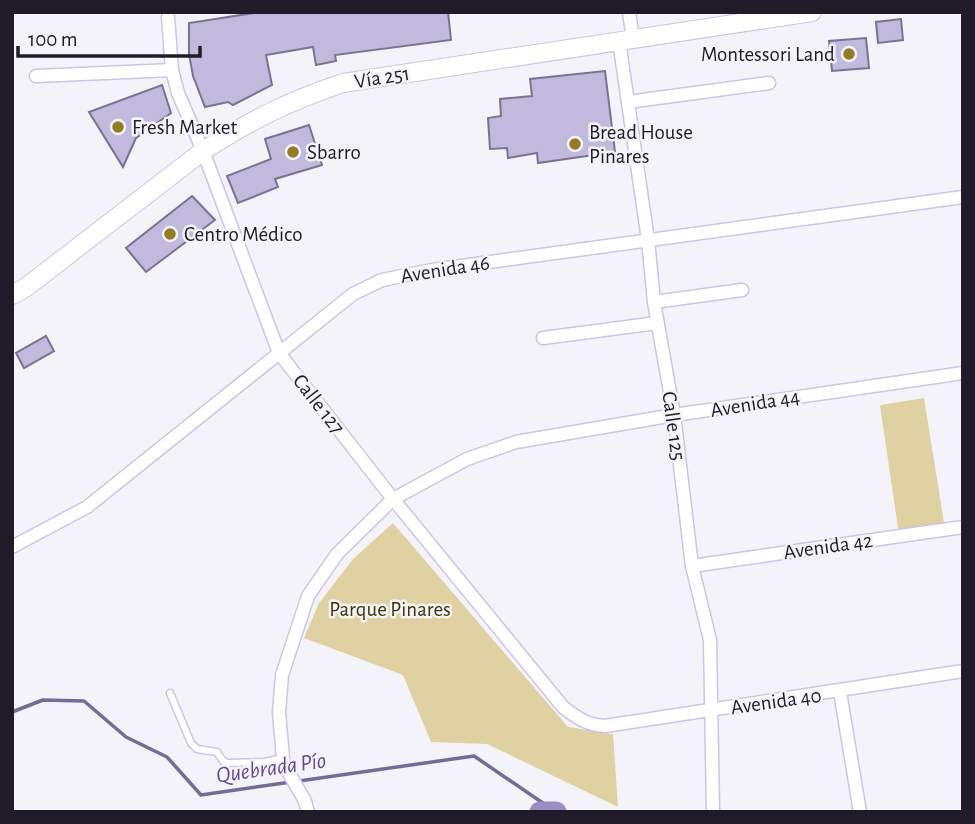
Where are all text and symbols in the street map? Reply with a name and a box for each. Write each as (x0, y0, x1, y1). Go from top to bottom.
scale bar (18, 14, 200, 58)
text: 100 m (28, 29, 78, 50)
place label: Montessori Land (701, 44, 835, 65)
marker: Montessori Land (841, 46, 857, 62)
street label: Vía 251 (353, 63, 411, 92)
place label: Fresh Market (132, 117, 238, 138)
marker: Fresh Market (110, 119, 126, 135)
place label: Bread House Pinares (589, 122, 693, 167)
marker: Bread House Pinares (567, 136, 583, 152)
place label: Sbarro (307, 142, 361, 163)
marker: Sbarro (285, 144, 301, 160)
place label: Centro Médico (184, 224, 302, 245)
marker: Centro Médico (162, 226, 178, 242)
street label: Avenida 46 (399, 252, 491, 287)
street label: Calle 127 (289, 370, 348, 438)
street label: Avenida 44 (709, 386, 801, 421)
street label: Calle 125 (658, 390, 689, 462)
street label: Avenida 42 (782, 530, 874, 563)
park label: Parque Pinares (329, 599, 451, 620)
street label: Avenida 40 (729, 685, 823, 718)
water label: Quebrada Pío (215, 749, 328, 788)

